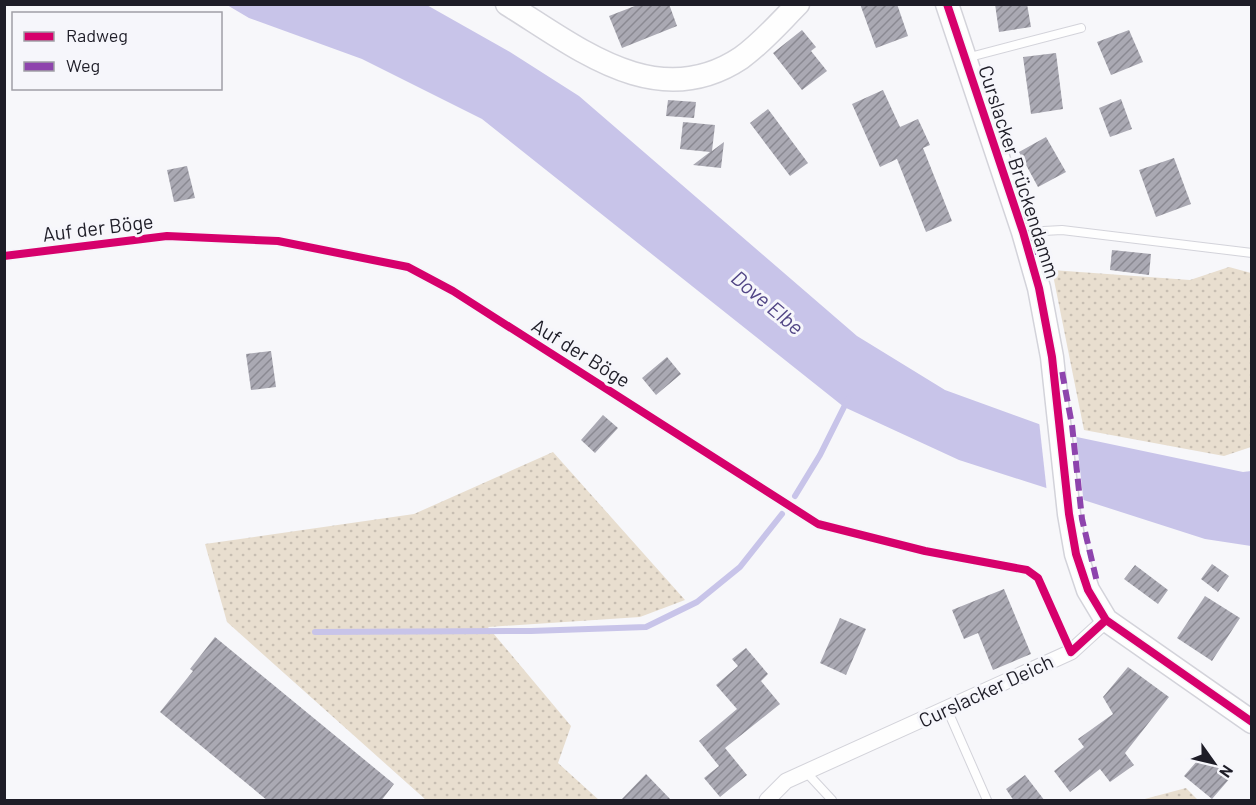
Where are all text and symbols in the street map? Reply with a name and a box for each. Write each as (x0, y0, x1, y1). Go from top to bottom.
legend (12, 12, 222, 90)
text: Radweg (66, 24, 128, 46)
text: Weg (66, 54, 100, 76)
street label: Curslacker Brückendamm (974, 62, 1066, 281)
street label: Auf der Böge (41, 208, 155, 246)
water label: Dove Elbe (727, 265, 809, 339)
street label: Auf der Böge (528, 312, 635, 392)
street label: Curslacker Deich (914, 648, 1057, 732)
north arrow (1184, 733, 1244, 793)
text: N (1216, 762, 1238, 781)

